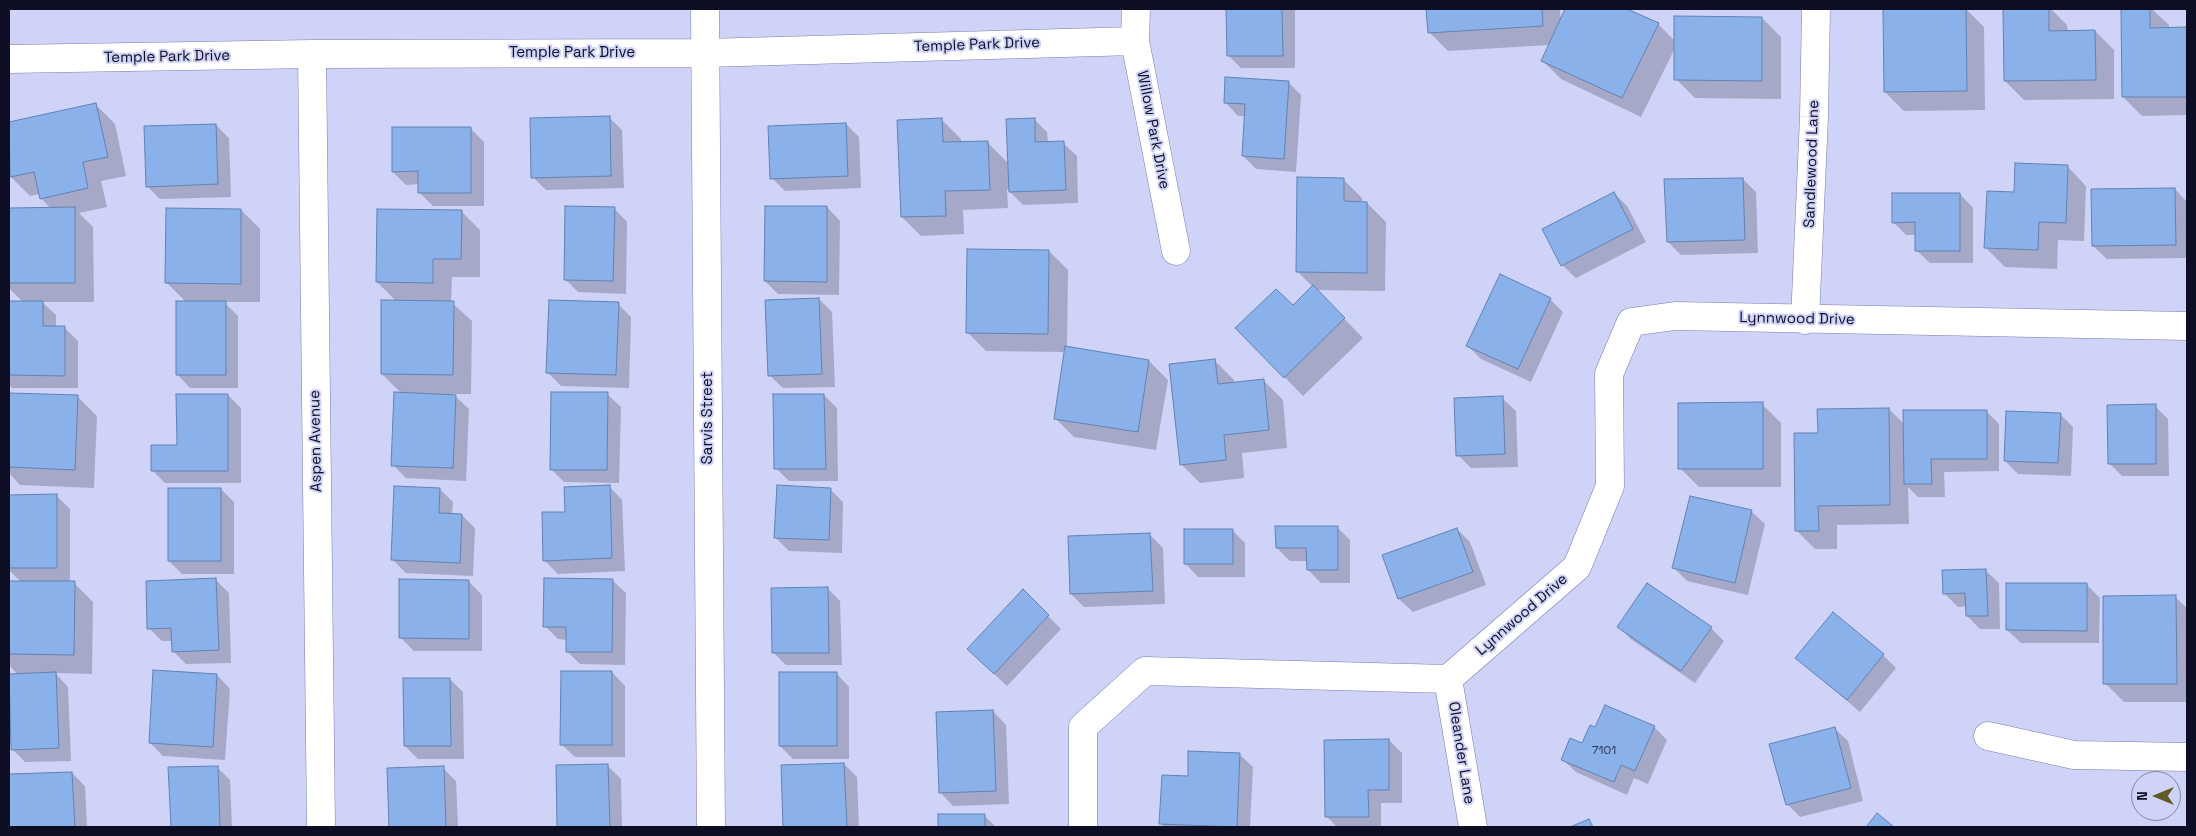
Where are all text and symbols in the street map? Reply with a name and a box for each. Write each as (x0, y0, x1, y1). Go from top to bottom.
street label: Temple Park Drive (914, 34, 1040, 56)
street label: Temple Park Drive (509, 44, 635, 62)
street label: Temple Park Drive (104, 47, 230, 67)
street label: Willow Park Drive (1133, 69, 1173, 191)
street label: Sandlewood Lane (1801, 100, 1823, 228)
street label: Lynnwood Drive (1739, 309, 1855, 329)
street label: Sarvis Street (699, 372, 717, 464)
street label: Aspen Avenue (306, 390, 326, 492)
street label: Lynnwood Drive (1473, 570, 1571, 660)
street label: Oleander Lane (1444, 701, 1478, 805)
house number: 7101 (1592, 744, 1616, 758)
north arrow (2131, 771, 2181, 821)
text: N (2133, 791, 2151, 801)

